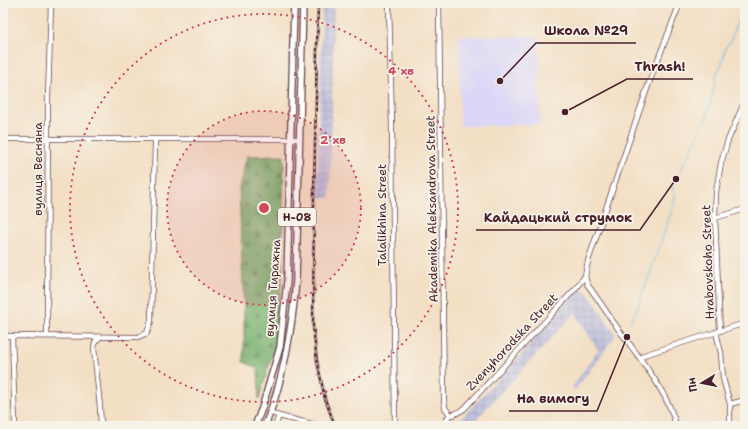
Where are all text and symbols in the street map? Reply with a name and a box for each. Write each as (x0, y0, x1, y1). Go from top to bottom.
callout: Школа №29 (536, 18, 636, 43)
text: Школа №29 (544, 22, 628, 39)
callout: Thrash! (627, 54, 693, 79)
text: Thrash! (635, 58, 686, 75)
text: 4 хв (388, 63, 414, 79)
street label: Akademika Aleksandrova Street (422, 115, 442, 303)
street label: вулиця Весняна (30, 122, 46, 216)
text: 2 хв (320, 132, 346, 148)
street label: Talalikhina Street (374, 164, 390, 266)
centre of rings (257, 201, 271, 215)
street label: Hrabovskoho Street (698, 204, 718, 320)
callout: Кайдацький струмок (476, 205, 640, 230)
road number: Н-08 (278, 208, 316, 226)
text: Кайдацький струмок (484, 209, 632, 226)
street label: вулиця Тиражна (262, 238, 284, 337)
street label: Zvenyhorodska Street (463, 290, 561, 394)
north arrow (682, 363, 722, 403)
text: Пн (684, 376, 701, 393)
callout: На вимогу (509, 386, 597, 411)
text: На вимогу (517, 390, 589, 407)

